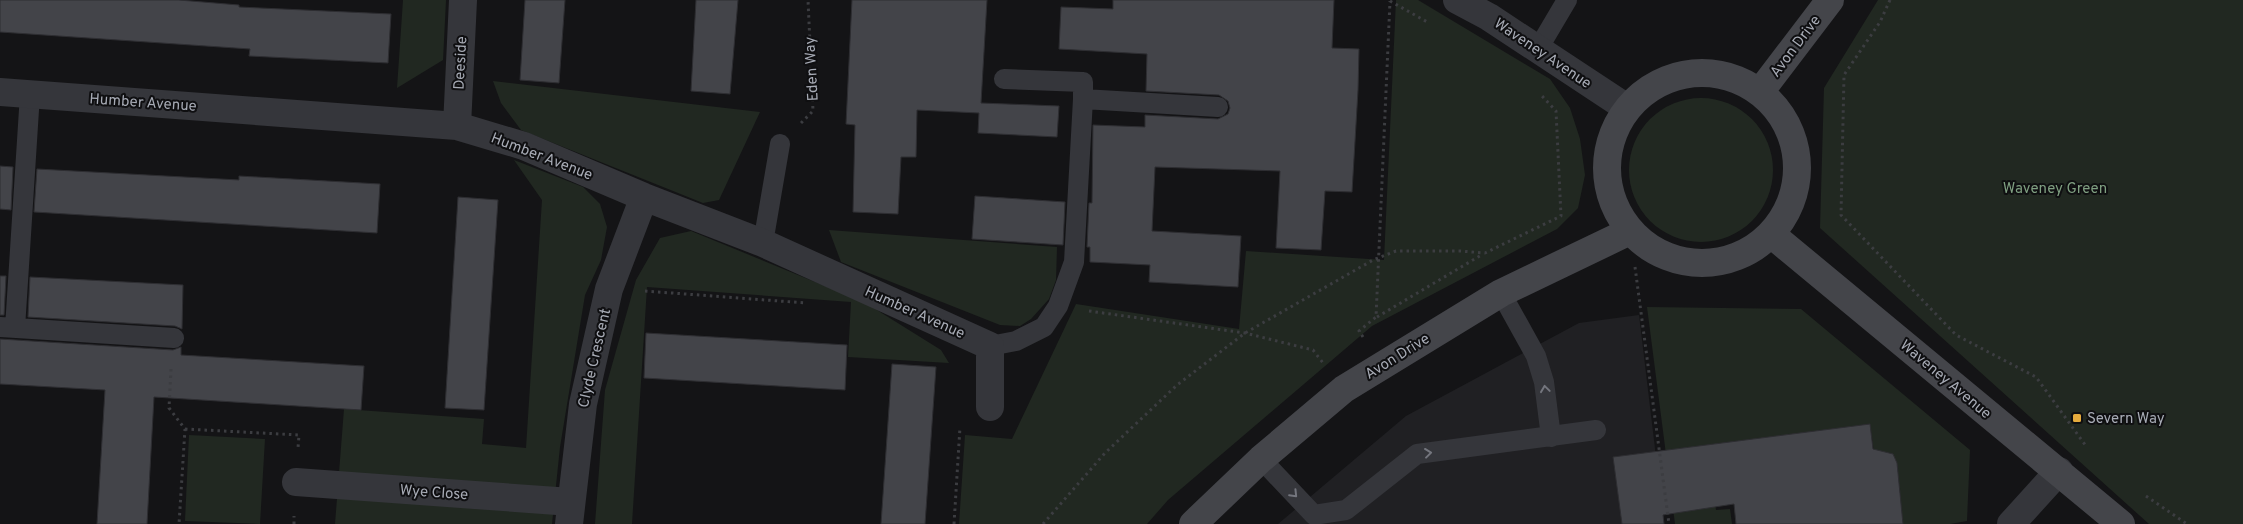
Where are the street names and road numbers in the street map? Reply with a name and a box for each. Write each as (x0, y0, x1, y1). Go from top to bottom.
street label: Avon Drive (1767, 12, 1826, 82)
street label: Waveney Avenue (1490, 15, 1594, 94)
street label: Deeside (451, 36, 472, 90)
street label: Eden Way (801, 36, 824, 102)
street label: Humber Avenue (89, 90, 197, 117)
street label: Humber Avenue (488, 129, 595, 186)
street label: Humber Avenue (861, 283, 967, 344)
street label: Clyde Crescent (575, 307, 616, 410)
street label: Avon Drive (1362, 330, 1434, 385)
street label: Waveney Avenue (1896, 336, 1995, 424)
street label: Wye Close (399, 482, 469, 505)

